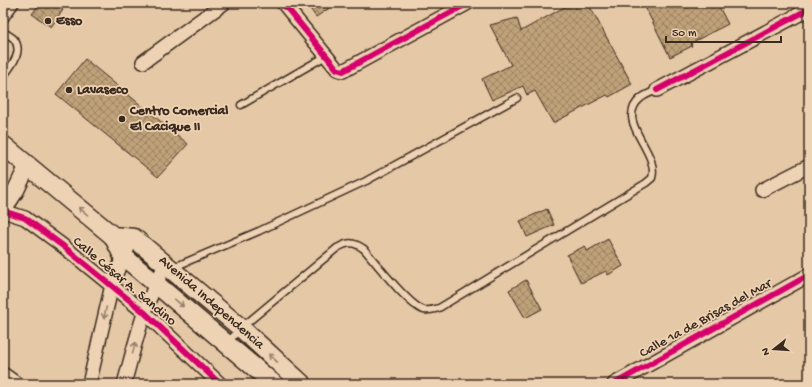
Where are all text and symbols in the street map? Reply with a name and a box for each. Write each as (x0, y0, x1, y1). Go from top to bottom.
place label: Esso (56, 13, 83, 30)
marker: Esso (43, 16, 53, 26)
scale bar (666, 18, 781, 44)
text: 50 m (672, 27, 697, 41)
place label: Lavaseco (77, 82, 129, 99)
marker: Lavaseco (64, 85, 74, 95)
place label: Centro Comercial El Cacique II (129, 103, 228, 136)
marker: Centro Comercial El Cacique II (117, 114, 127, 124)
one-way arrow (78, 207, 89, 216)
street label: Calle César A. Sandino (69, 234, 179, 330)
street label: Avenida Independencia (155, 252, 268, 354)
street label: Calle 1a de Brisas del Mar (637, 275, 776, 362)
one-way arrow (173, 299, 184, 308)
one-way arrow (101, 306, 109, 319)
north arrow (754, 329, 794, 369)
one-way arrow (131, 342, 138, 355)
text: N (760, 346, 773, 357)
one-way arrow (268, 353, 278, 362)

